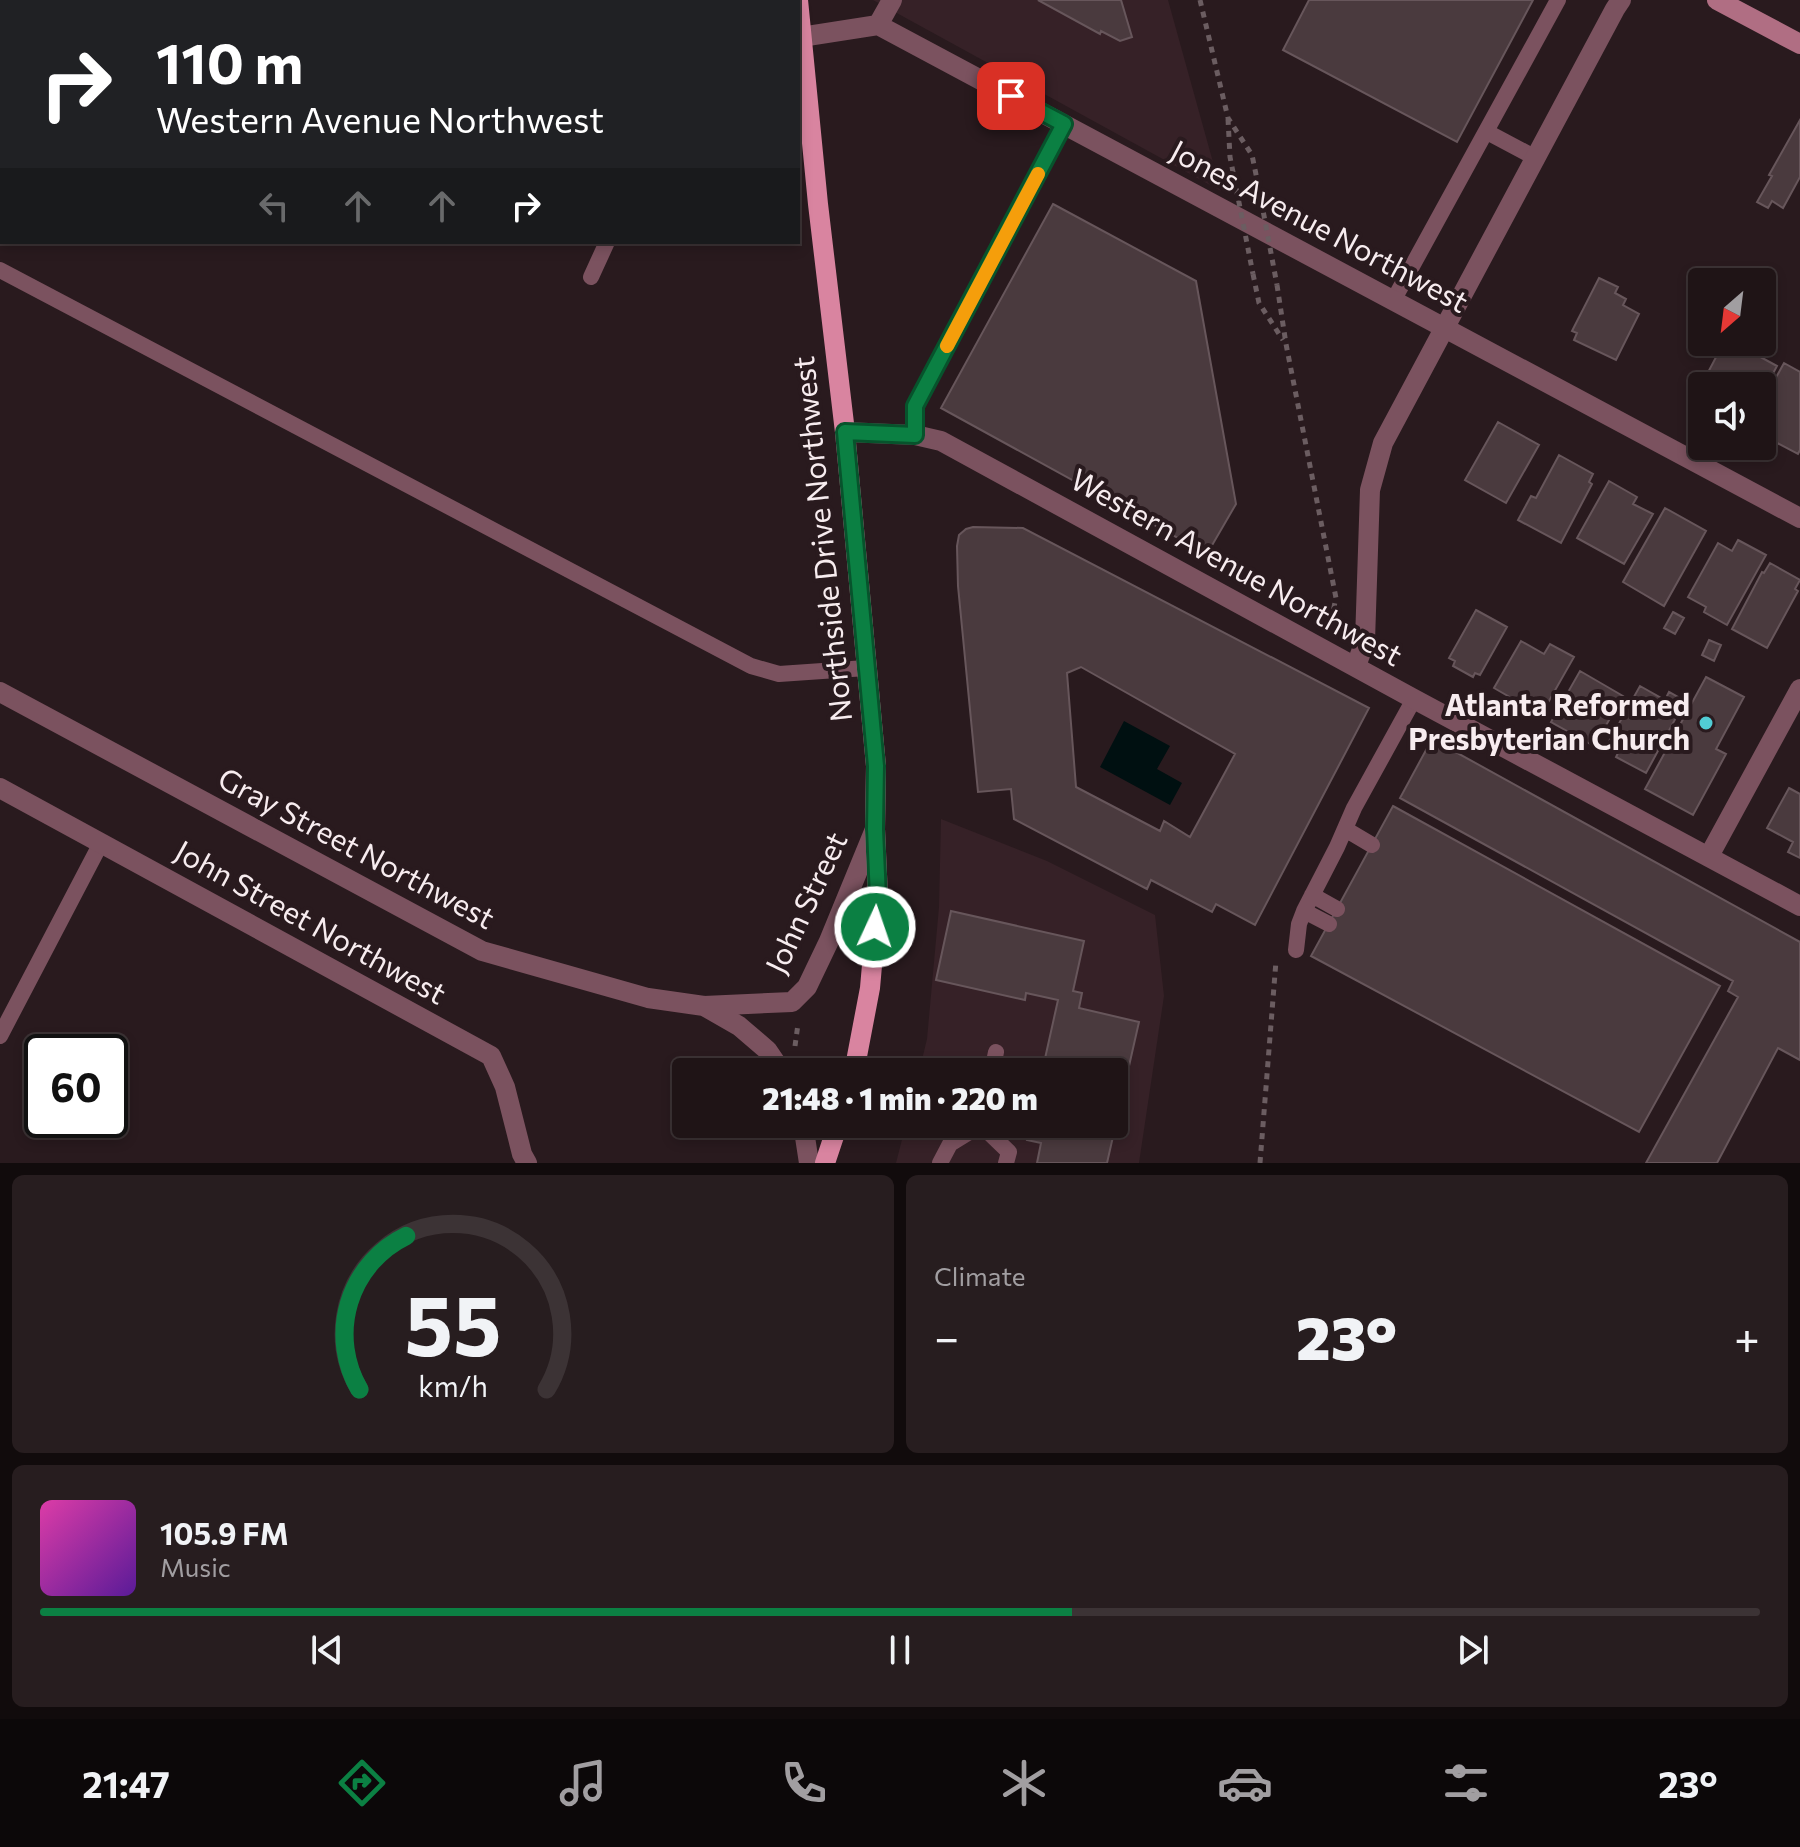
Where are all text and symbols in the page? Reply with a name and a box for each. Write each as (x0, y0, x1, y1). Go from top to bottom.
text: 110 m (156, 27, 303, 96)
icon: right (24, 32, 128, 136)
pin (977, 62, 1045, 130)
icon: arrive (989, 74, 1033, 118)
text: Western Avenue Northwest (156, 96, 604, 140)
street label: Jones Avenue Northwest (1165, 131, 1475, 319)
icon: left (252, 184, 296, 228)
icon: ahead (336, 184, 380, 228)
icon: ahead (420, 184, 464, 228)
icon: right (504, 184, 548, 228)
north arrow (1688, 268, 1776, 356)
map controls (1688, 268, 1776, 460)
street label: Northside Drive Northwest (783, 355, 858, 724)
button: sound (1688, 372, 1776, 460)
street label: Western Avenue Northwest (1065, 459, 1409, 672)
place label: Atlanta Reformed Presbyterian Church (1408, 685, 1690, 756)
marker: Atlanta Reformed Presbyterian Church (1697, 714, 1715, 732)
street label: Gray Street Northwest (213, 758, 502, 935)
street label: John Street (756, 825, 854, 978)
street label: John Street Northwest (169, 831, 453, 1011)
position arrow (833, 885, 917, 969)
speed limit sign: 60 (24, 1034, 128, 1138)
text: 21:48 · 1 min · 220 m (762, 1079, 1038, 1116)
text: Climate (934, 1260, 1026, 1291)
text: 55 (405, 1271, 502, 1373)
text: 23° (1296, 1299, 1397, 1372)
text: − (934, 1309, 959, 1363)
text: + (1734, 1309, 1760, 1363)
text: km/h (418, 1368, 488, 1403)
text: 105.9 FM (160, 1514, 289, 1551)
text: Music (160, 1551, 231, 1582)
icon: previous (305, 1628, 349, 1672)
icon: pause (878, 1628, 922, 1672)
icon: next (1451, 1628, 1495, 1672)
icon: directions (334, 1755, 390, 1811)
icon: music (555, 1755, 611, 1811)
icon: phone (776, 1755, 832, 1811)
icon: climate (996, 1755, 1052, 1811)
icon: car (1217, 1755, 1273, 1811)
icon: filters (1438, 1755, 1494, 1811)
text: 21:47 (82, 1761, 170, 1805)
text: 23° (1658, 1761, 1718, 1805)

